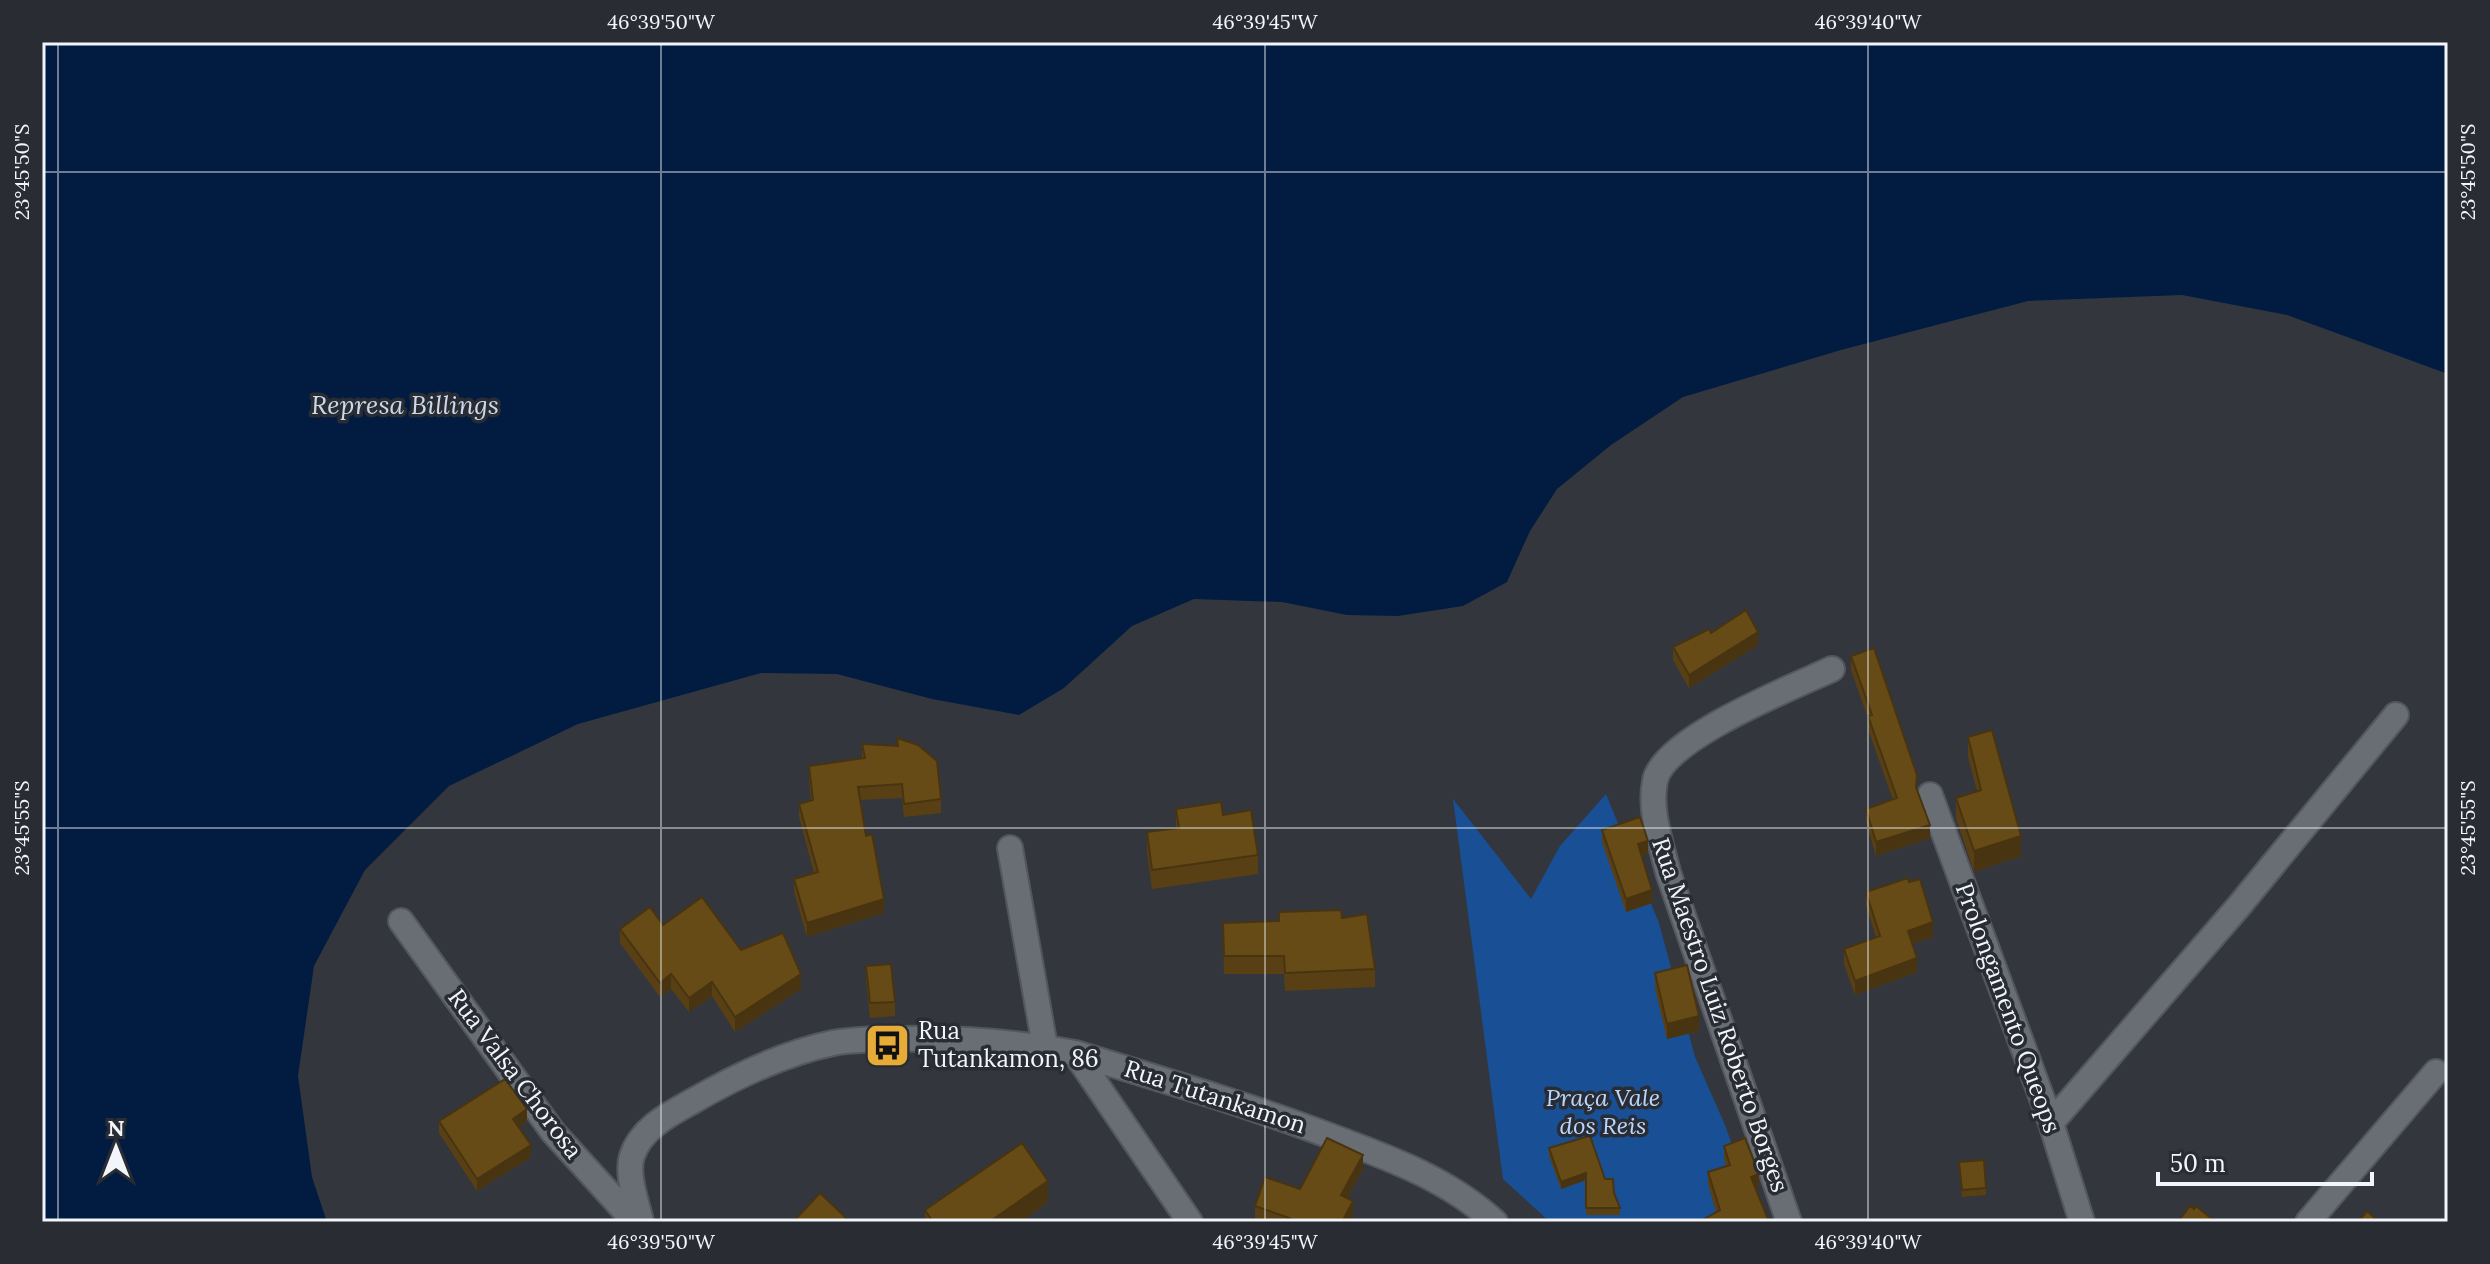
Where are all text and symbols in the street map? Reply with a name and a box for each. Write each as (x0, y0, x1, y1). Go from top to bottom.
text: 46°39'50"W (607, 9, 716, 34)
text: 46°39'45"W (1213, 9, 1319, 34)
text: 46°39'40"W (1815, 9, 1922, 34)
text: 23°45'50"S (9, 124, 34, 220)
text: 23°45'50"S (2455, 124, 2480, 220)
water label: Represa Billings (311, 388, 499, 421)
text: 23°45'55"S (9, 781, 34, 876)
text: 23°45'55"S (2455, 781, 2480, 876)
street label: Rua Maestro Luiz Roberto Borges (1645, 834, 1796, 1196)
street label: Prolongamento Queops (1949, 879, 2068, 1137)
street label: Rua Valsa Chorosa (441, 983, 589, 1165)
place label: Rua Tutankamon, 86 (918, 1015, 1099, 1074)
bus stop icon: Rua Tutankamon, 86 (863, 1021, 911, 1069)
street label: Rua Tutankamon (1120, 1053, 1310, 1140)
park label: Praça Vale dos Reis (1546, 1082, 1660, 1141)
north arrow (76, 1108, 156, 1188)
text: N (107, 1114, 125, 1142)
scale bar (2158, 1136, 2372, 1186)
text: 50 m (2170, 1148, 2226, 1179)
text: 46°39'50"W (607, 1229, 716, 1254)
text: 46°39'45"W (1213, 1229, 1319, 1254)
text: 46°39'40"W (1815, 1229, 1922, 1254)

